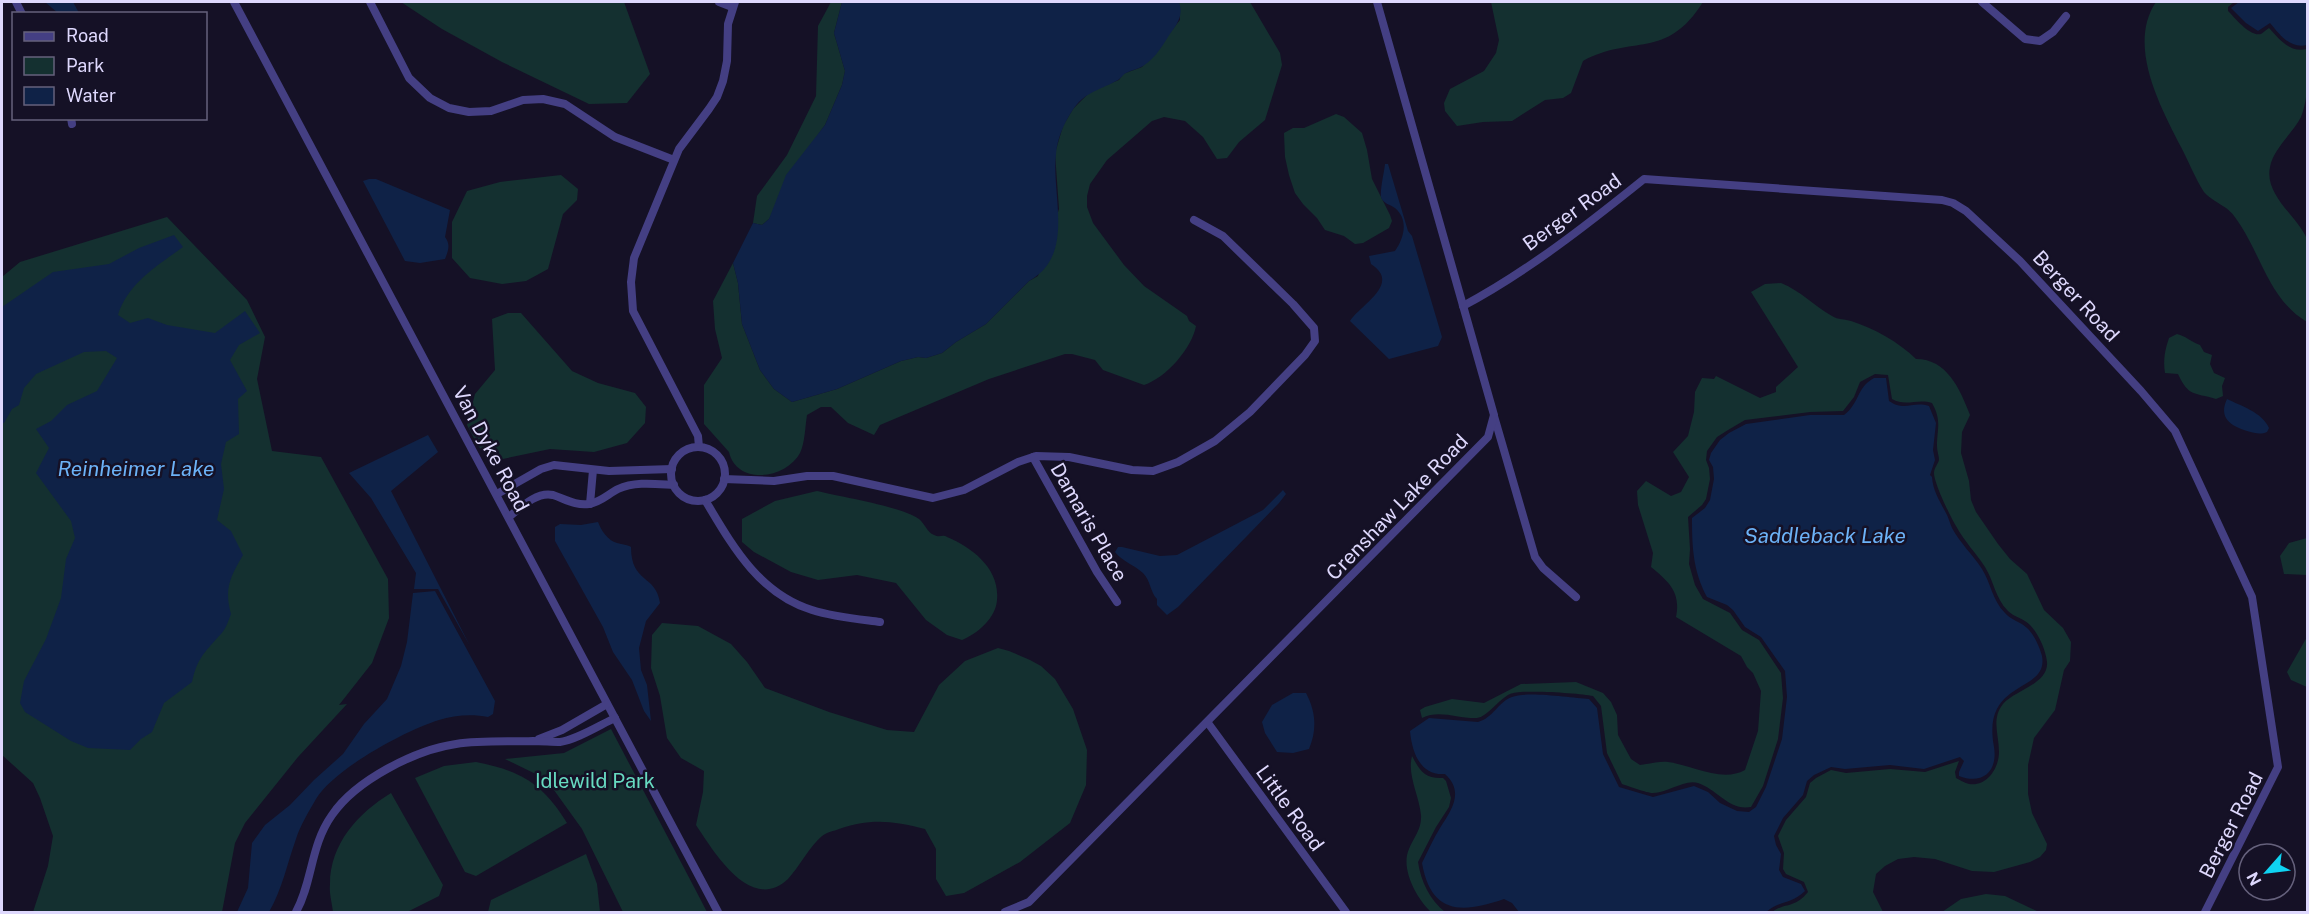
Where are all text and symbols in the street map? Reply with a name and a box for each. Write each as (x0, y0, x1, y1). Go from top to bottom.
legend (12, 12, 207, 120)
text: Road (66, 25, 109, 46)
text: Park (66, 55, 104, 76)
text: Water (66, 85, 116, 106)
street label: Berger Road (1518, 168, 1626, 256)
street label: Berger Road (2028, 245, 2124, 347)
street label: Van Dyke Road (448, 382, 534, 516)
street label: Crenshaw Lake Road (1321, 429, 1473, 585)
water label: Reinheimer Lake (57, 456, 215, 481)
street label: Damaris Place (1045, 458, 1133, 586)
water label: Saddleback Lake (1744, 523, 1906, 548)
street label: Little Road (1251, 760, 1329, 856)
street label: Berger Road (2194, 768, 2268, 882)
park label: Idlewild Park (535, 769, 655, 793)
north arrow (2237, 842, 2297, 902)
text: N (2243, 869, 2266, 889)

